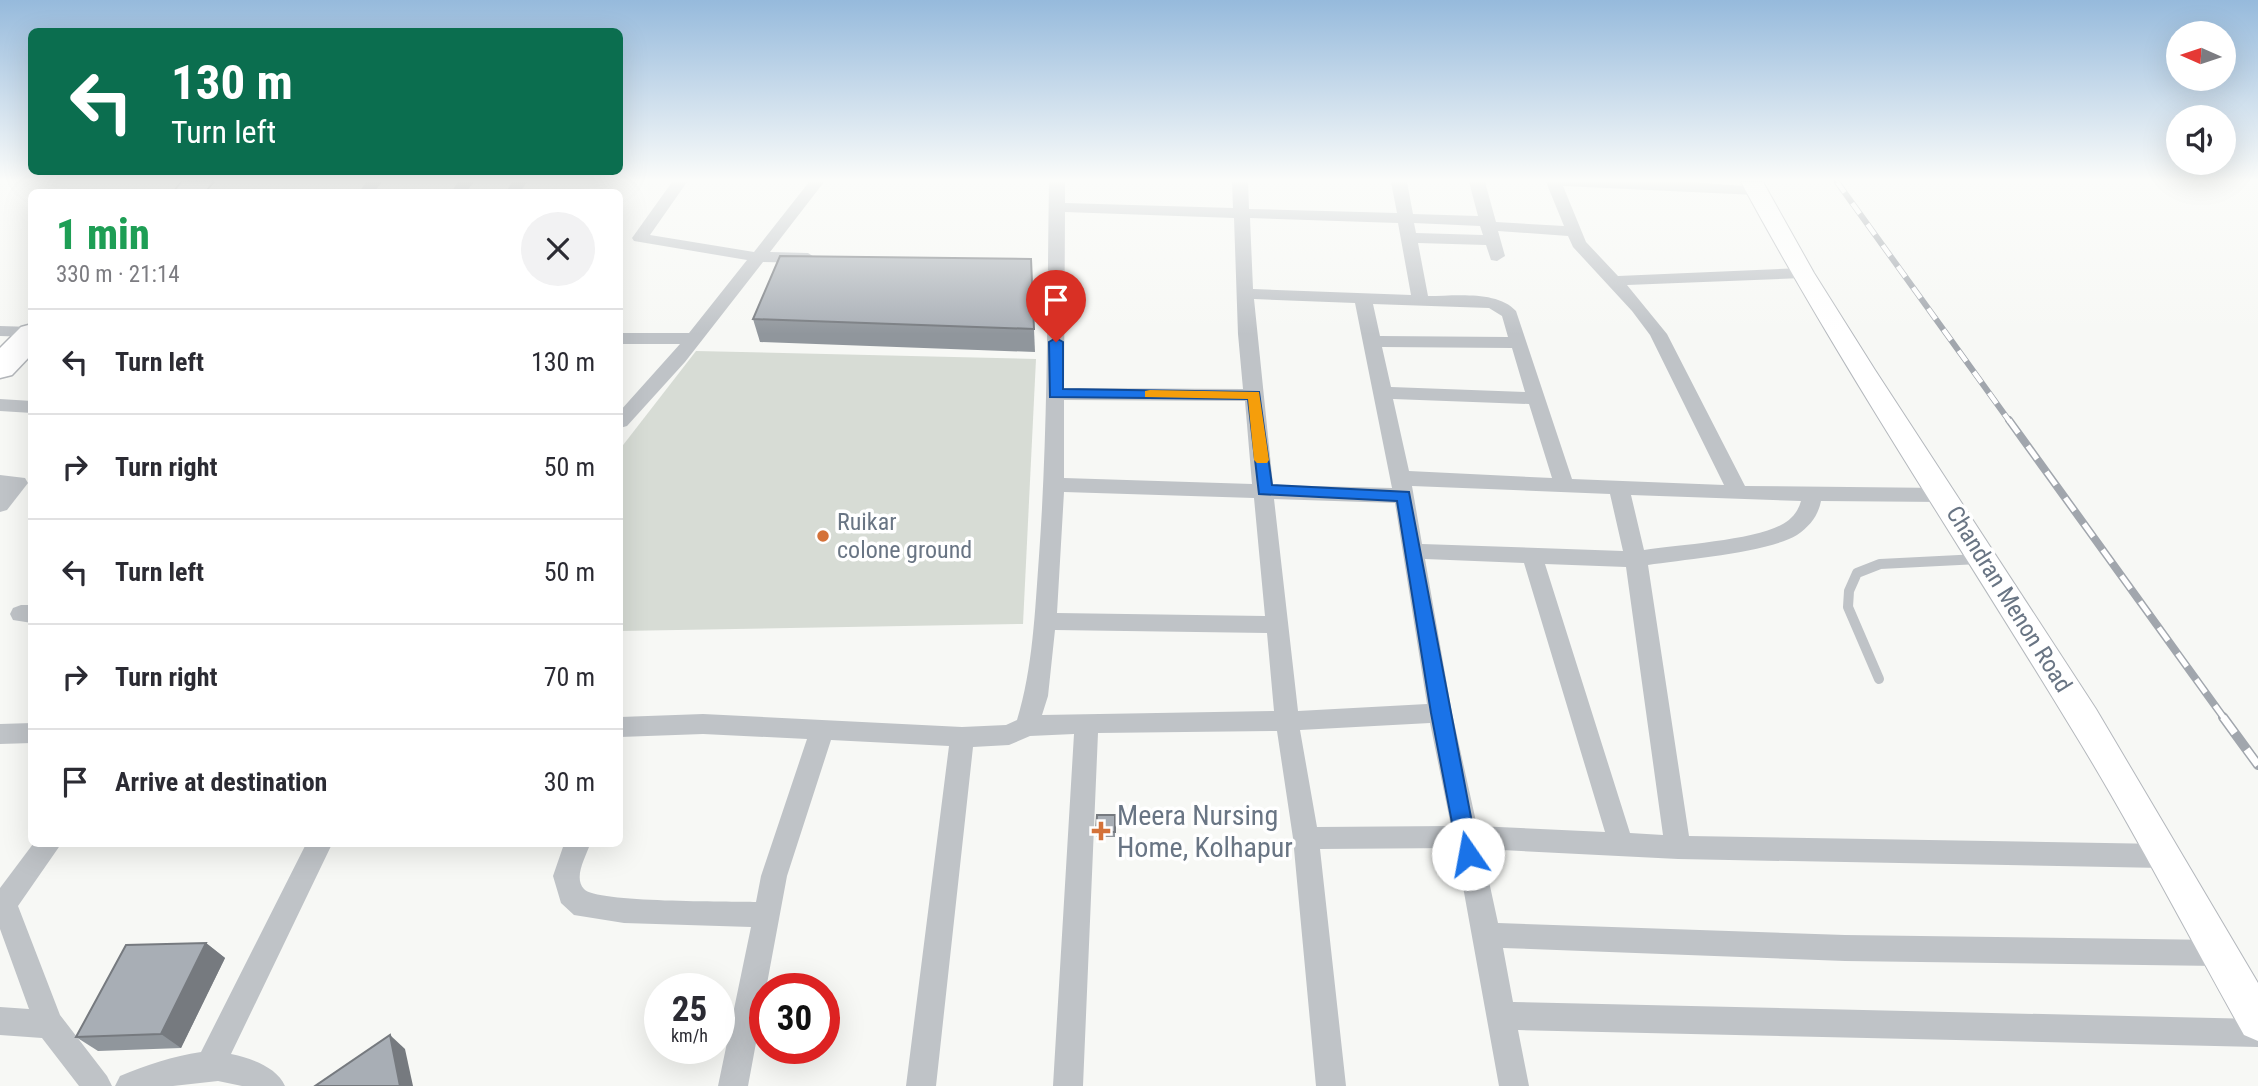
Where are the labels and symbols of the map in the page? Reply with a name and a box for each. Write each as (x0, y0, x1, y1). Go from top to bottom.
north arrow (2166, 21, 2236, 91)
pin (1026, 270, 1086, 342)
street label: Chandran Menon Road (1940, 501, 2078, 697)
place label: Ruikar colone ground (837, 508, 972, 564)
marker: Ruikar colone ground (815, 528, 831, 544)
place label: Meera Nursing Home, Kolhapur (1117, 799, 1293, 864)
position arrow (1431, 817, 1505, 891)
marker: Meera Nursing Home, Kolhapur (1091, 821, 1111, 841)
speed limit sign: 30 (749, 973, 840, 1064)

